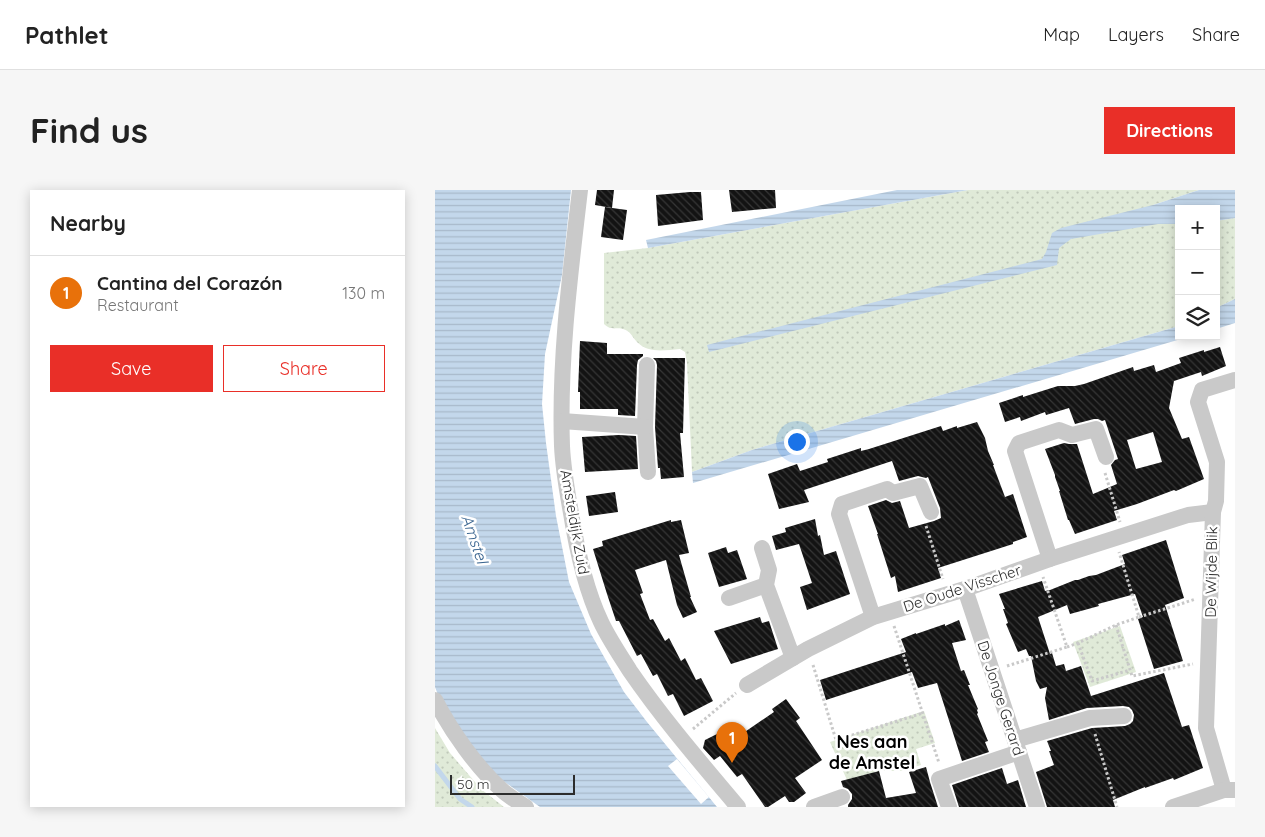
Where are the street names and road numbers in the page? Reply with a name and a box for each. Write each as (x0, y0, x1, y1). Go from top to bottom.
street label: Amsteldijk Zuid (556, 468, 594, 576)
street label: De Wijde Blik (1201, 526, 1221, 618)
street label: De Oude Visscher (901, 560, 1024, 616)
street label: De Jonge Gerard (973, 638, 1029, 758)

